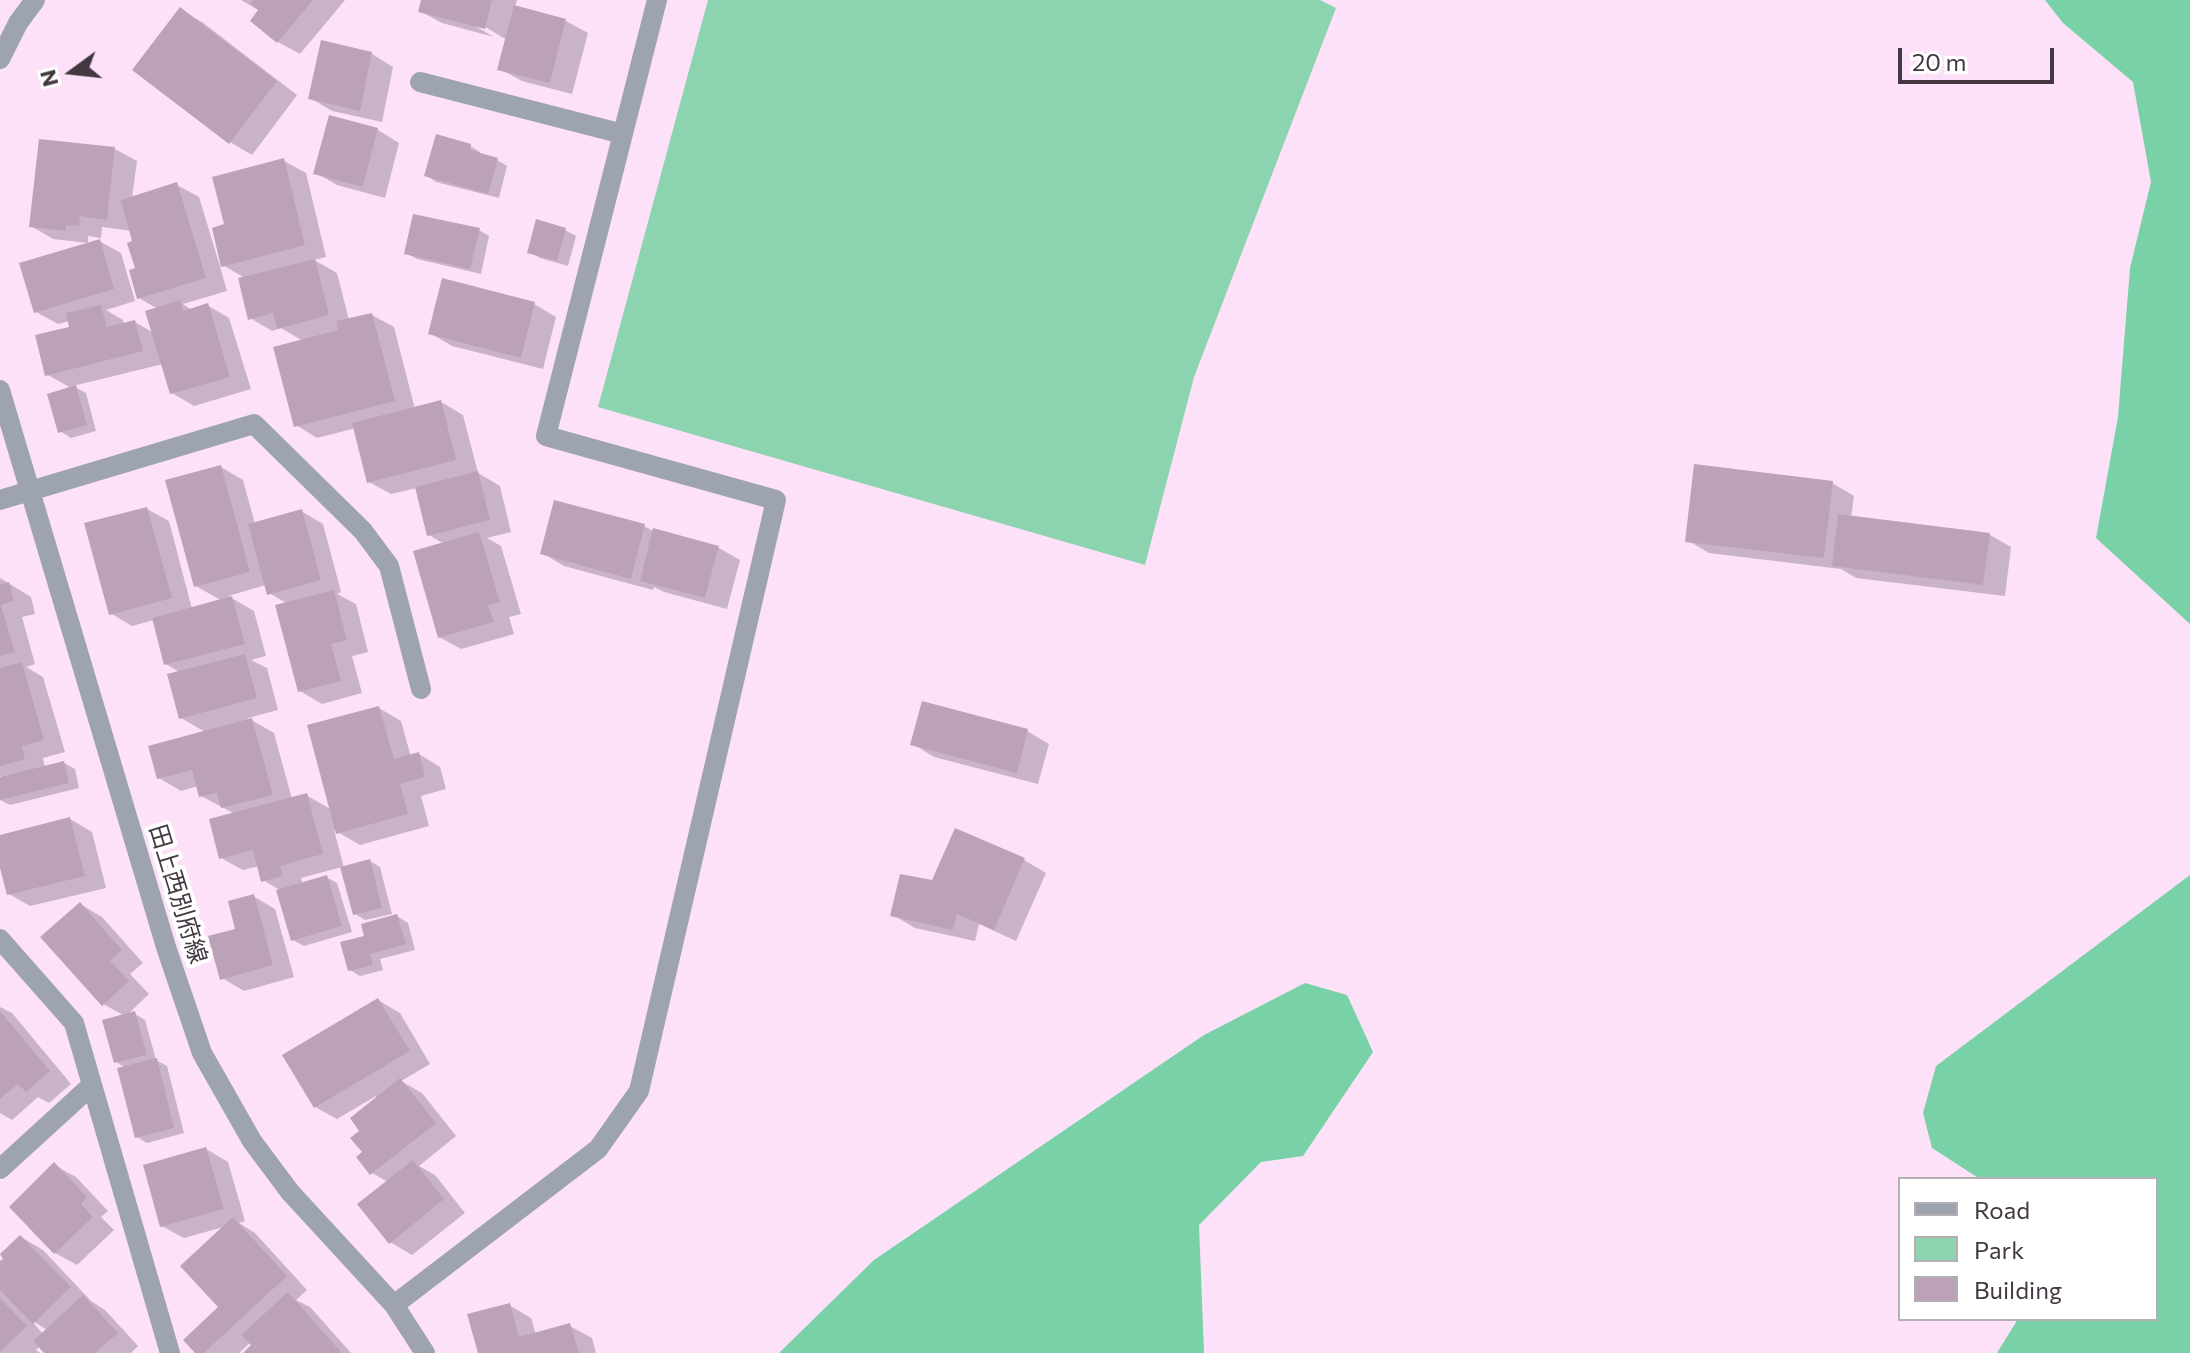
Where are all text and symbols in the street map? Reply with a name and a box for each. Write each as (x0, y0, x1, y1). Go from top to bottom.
north arrow (32, 32, 112, 112)
scale bar (1902, 32, 2058, 82)
text: 20 m (1912, 47, 1966, 76)
text: N (33, 67, 64, 90)
street label: 田上西別府線 (143, 821, 213, 967)
legend (1898, 1177, 2158, 1321)
text: Road (1974, 1195, 2030, 1224)
text: Park (1974, 1235, 2024, 1264)
text: Building (1974, 1275, 2062, 1304)

